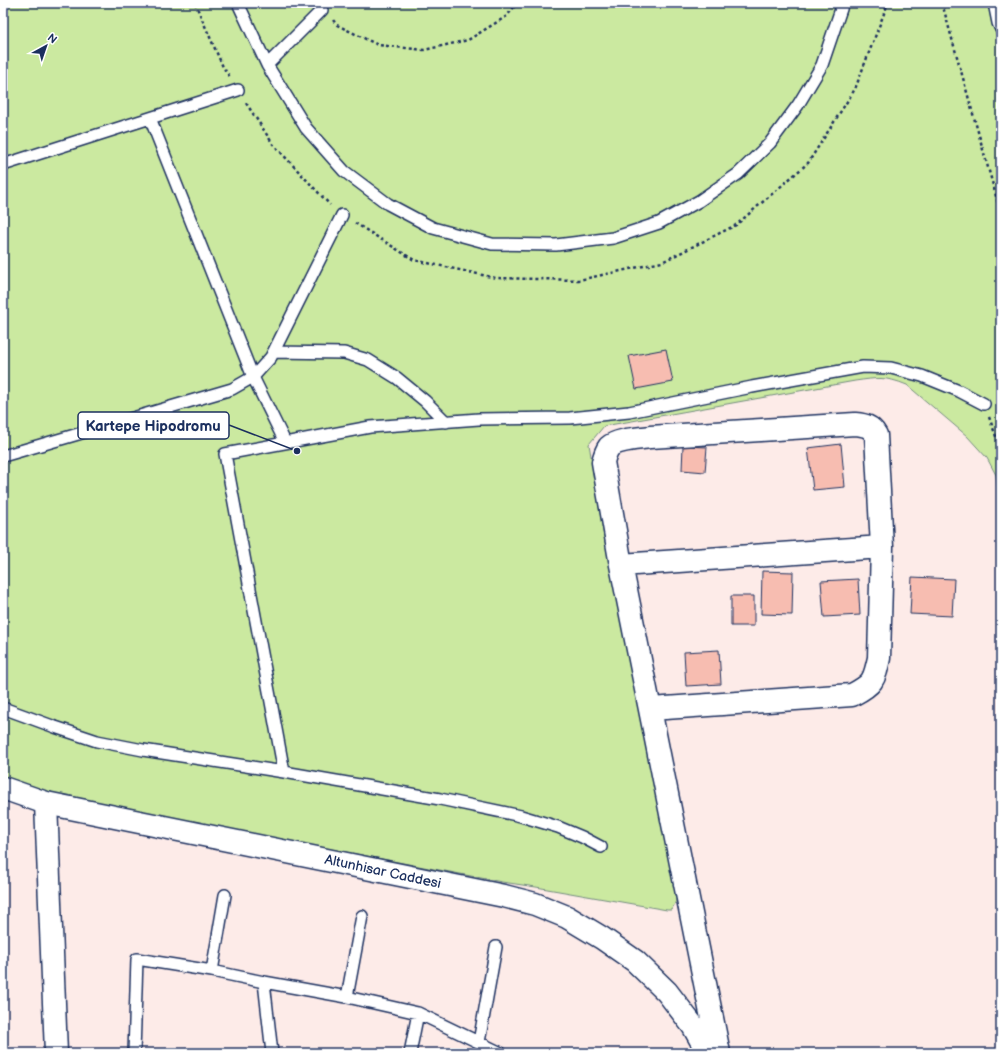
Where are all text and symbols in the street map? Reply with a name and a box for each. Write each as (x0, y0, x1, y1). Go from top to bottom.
north arrow (26, 26, 66, 66)
text: N (45, 31, 59, 46)
callout: Kartepe Hipodromu (78, 412, 229, 439)
text: Kartepe Hipodromu (85, 417, 221, 436)
street label: Altunhisar Caddesi (323, 851, 443, 892)

